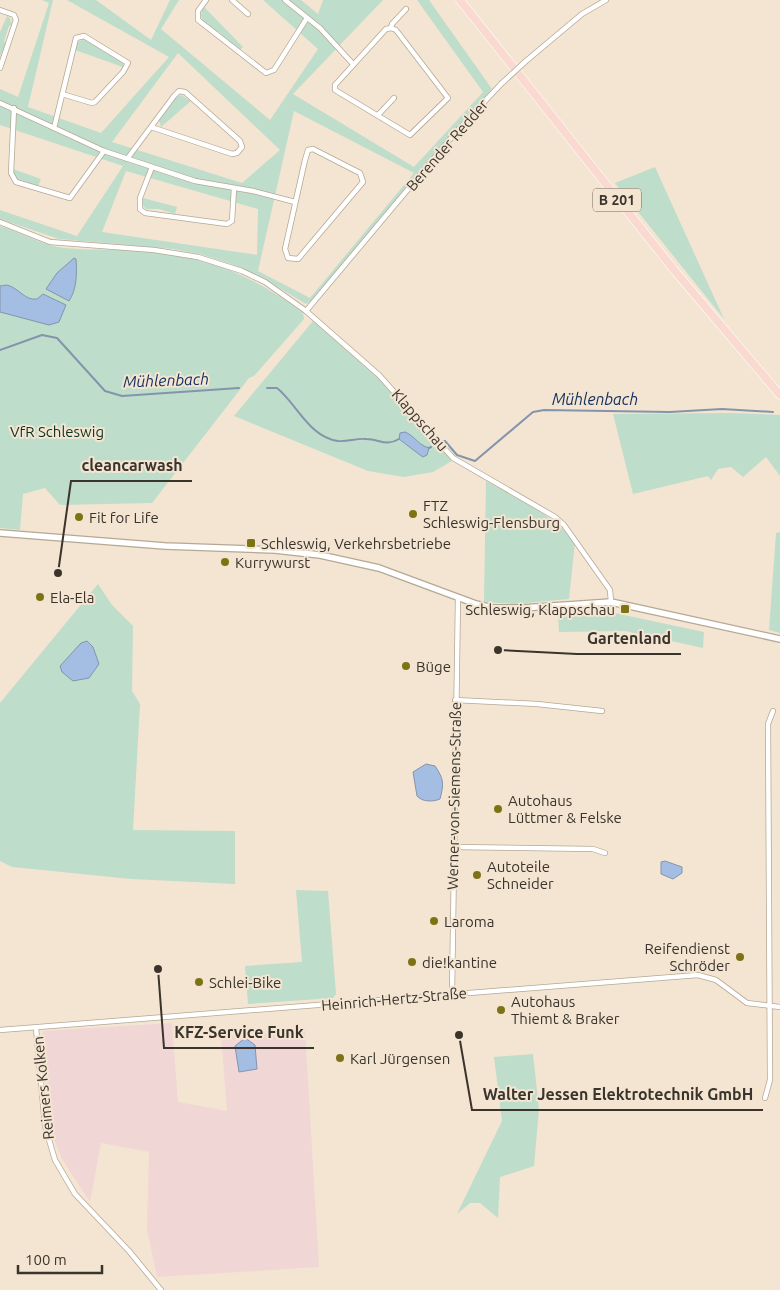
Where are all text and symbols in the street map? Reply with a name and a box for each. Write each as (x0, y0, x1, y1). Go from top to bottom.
street label: Berender Redder (403, 96, 492, 194)
road number: B 201 (593, 188, 641, 212)
water label: Mühlenbach (123, 370, 209, 390)
street label: Klappschau (388, 385, 452, 455)
water label: Mühlenbach (552, 390, 638, 408)
park label: VfR Schleswig (10, 423, 104, 440)
callout: cleancarwash (71, 450, 192, 481)
text: cleancarwash (81, 456, 183, 474)
place label: FTZ Schleswig-Flensburg (423, 497, 560, 531)
marker: FTZ Schleswig-Flensburg (407, 508, 419, 520)
place label: Fit for Life (89, 509, 159, 526)
marker: Fit for Life (73, 511, 85, 523)
place label: Schleswig, Verkehrsbetriebe (261, 535, 451, 552)
marker: Schleswig, Verkehrsbetriebe (245, 537, 257, 549)
place label: Kurrywurst (235, 554, 310, 571)
marker: Kurrywurst (219, 556, 231, 568)
place label: Ela-Ela (50, 589, 95, 606)
marker: Ela-Ela (34, 591, 46, 603)
place label: Schleswig, Klappschau (465, 601, 615, 618)
marker: Schleswig, Klappschau (619, 603, 631, 615)
callout: Gartenland (577, 623, 681, 654)
text: Gartenland (587, 629, 671, 647)
place label: Büge (416, 658, 451, 675)
marker: Büge (400, 660, 412, 672)
street label: Werner-von-Siemens-Straße (444, 702, 464, 890)
place label: Autohaus Lüttmer & Felske (508, 792, 622, 826)
marker: Autohaus Lüttmer & Felske (492, 803, 504, 815)
place label: Autoteile Schneider (487, 858, 554, 892)
marker: Autoteile Schneider (471, 869, 483, 881)
place label: Laroma (444, 913, 494, 930)
marker: Laroma (428, 915, 440, 927)
place label: Reifendienst Schröder (645, 940, 730, 974)
marker: Reifendienst Schröder (734, 951, 746, 963)
place label: die!kantine (422, 954, 497, 971)
marker: die!kantine (406, 956, 418, 968)
place label: Schlei-Bike (209, 974, 281, 991)
marker: Schlei-Bike (193, 976, 205, 988)
street label: Heinrich-Hertz-Straße (320, 984, 468, 1014)
place label: Autohaus Thiemt & Braker (511, 993, 620, 1027)
marker: Autohaus Thiemt & Braker (495, 1004, 507, 1016)
callout: KFZ-Service Funk (164, 1017, 314, 1048)
text: KFZ-Service Funk (174, 1023, 304, 1041)
street label: Reimers Kolken (29, 1035, 57, 1141)
place label: Karl Jürgensen (350, 1050, 450, 1067)
marker: Karl Jürgensen (334, 1052, 346, 1064)
callout: Walter Jessen Elektrotechnik GmbH (472, 1079, 763, 1110)
text: Walter Jessen Elektrotechnik GmbH (483, 1085, 753, 1103)
scale bar (18, 1242, 101, 1274)
text: 100 m (25, 1251, 67, 1268)

